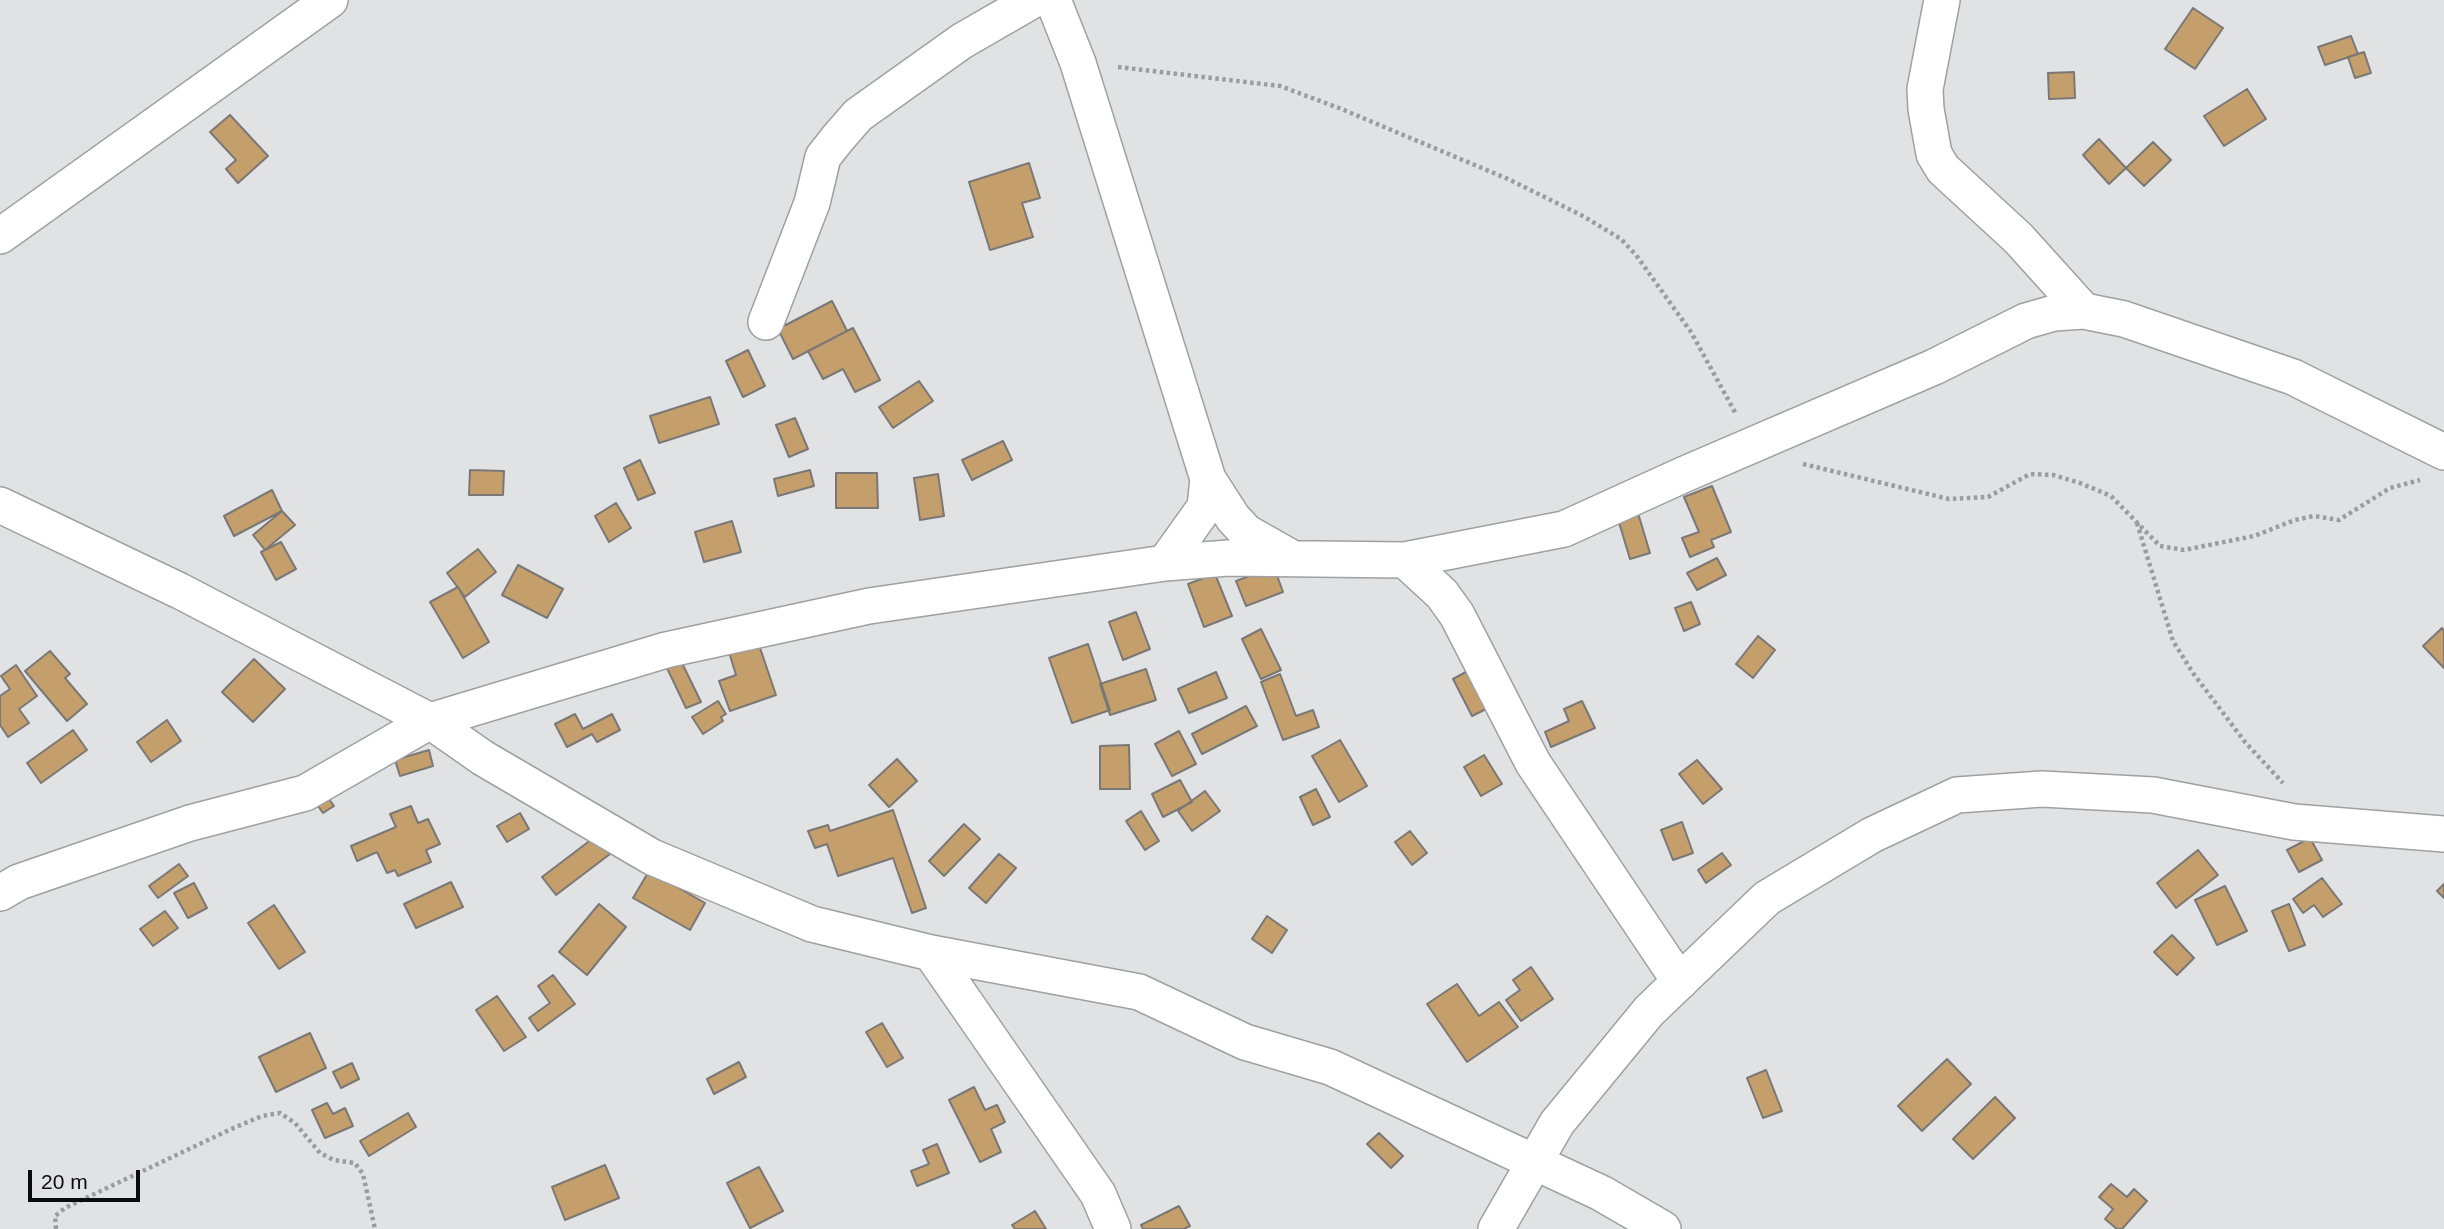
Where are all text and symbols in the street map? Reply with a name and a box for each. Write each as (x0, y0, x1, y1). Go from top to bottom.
scale bar (32, 1156, 144, 1200)
text: 20 m (41, 1170, 88, 1193)

